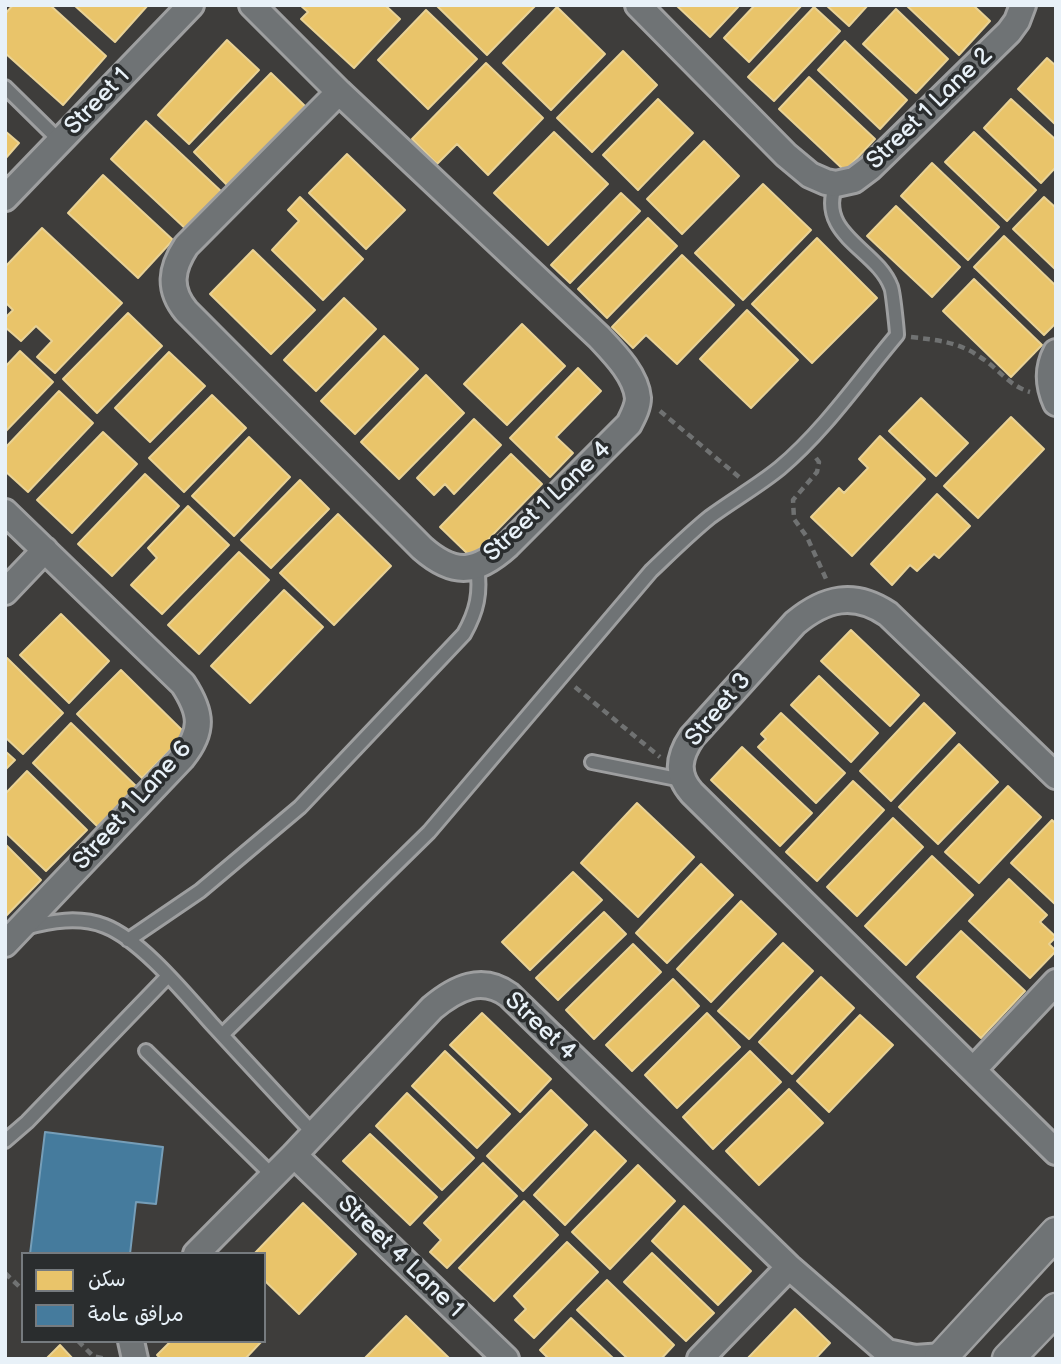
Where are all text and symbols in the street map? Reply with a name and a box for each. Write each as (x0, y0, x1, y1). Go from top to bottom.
street label: Street 1 Lane 2 (861, 42, 999, 176)
street label: Street 1 (59, 63, 137, 141)
street label: Street 1 Lane 4 (478, 436, 618, 568)
street label: Street 3 (680, 667, 758, 753)
street label: Street 1 Lane 6 (68, 736, 198, 876)
street label: Street 4 (498, 987, 582, 1067)
street label: Street 4 Lane 1 (331, 1190, 469, 1324)
legend (21, 1252, 266, 1343)
text: سكن (88, 1267, 126, 1292)
text: مرافق عامة (88, 1302, 184, 1327)

